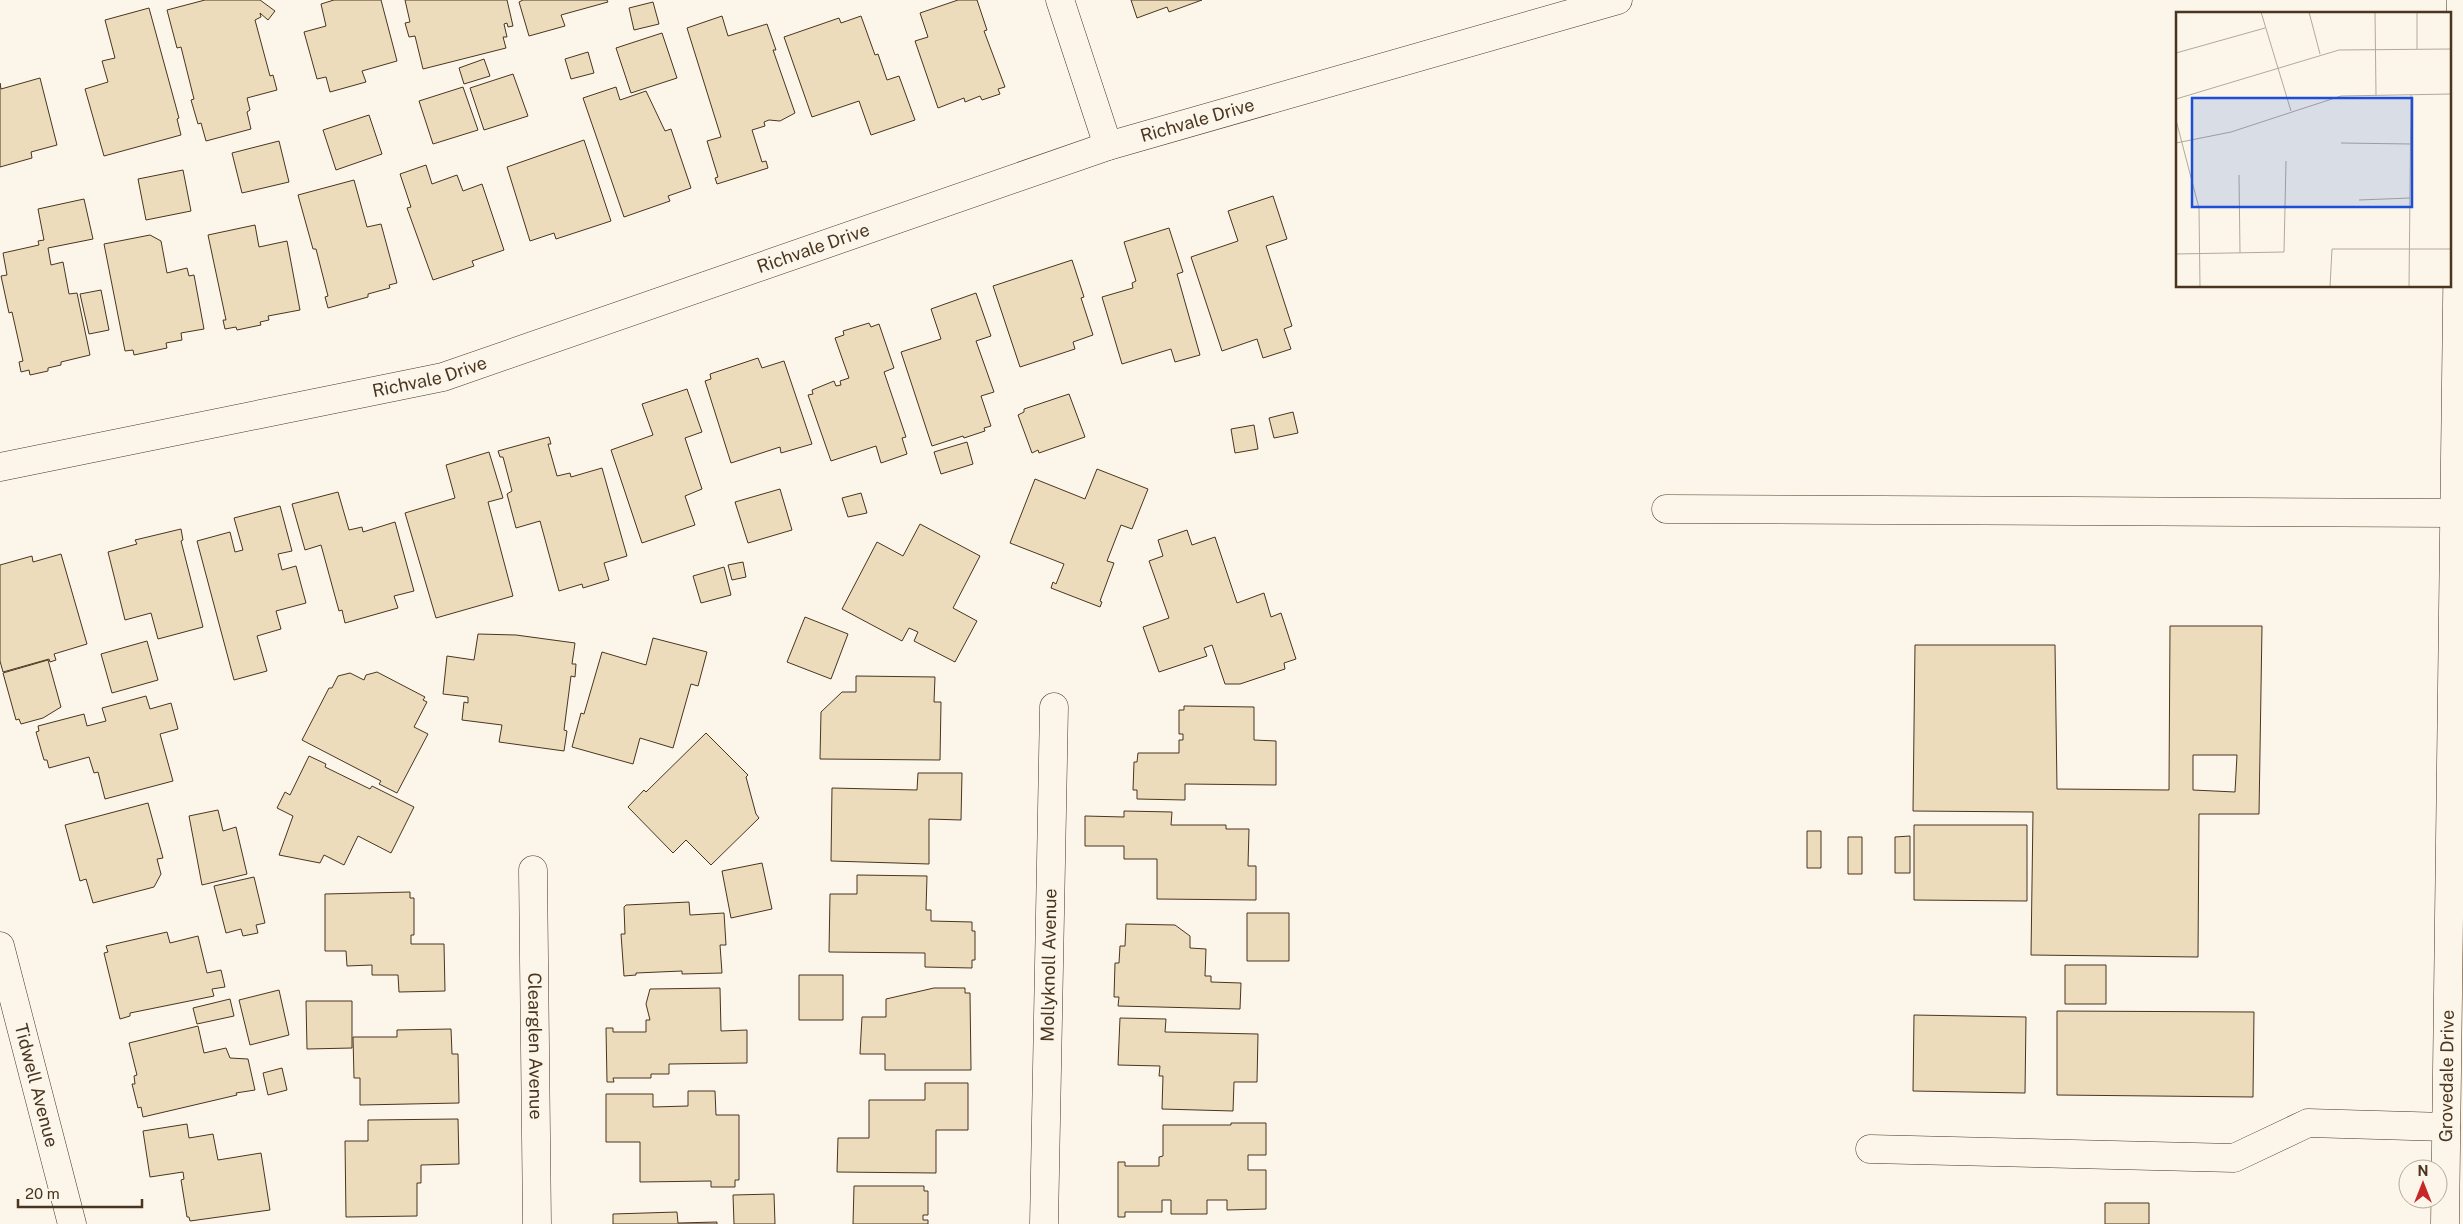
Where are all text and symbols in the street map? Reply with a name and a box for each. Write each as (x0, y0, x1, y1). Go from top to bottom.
inset map (2176, 12, 2450, 288)
street label: Richvale Drive (1138, 94, 1257, 146)
street label: Richvale Drive (754, 219, 872, 277)
street label: Richvale Drive (370, 352, 490, 401)
street label: Mollyknoll Avenue (1037, 888, 1060, 1042)
street label: Clearglen Avenue (524, 972, 547, 1120)
street label: Grovedale Drive (2435, 1010, 2458, 1142)
street label: Tidwell Avenue (11, 1021, 63, 1149)
north arrow (2398, 1159, 2448, 1209)
text: N (2418, 1163, 2428, 1179)
scale bar (18, 1176, 141, 1208)
text: 20 m (25, 1185, 60, 1202)

